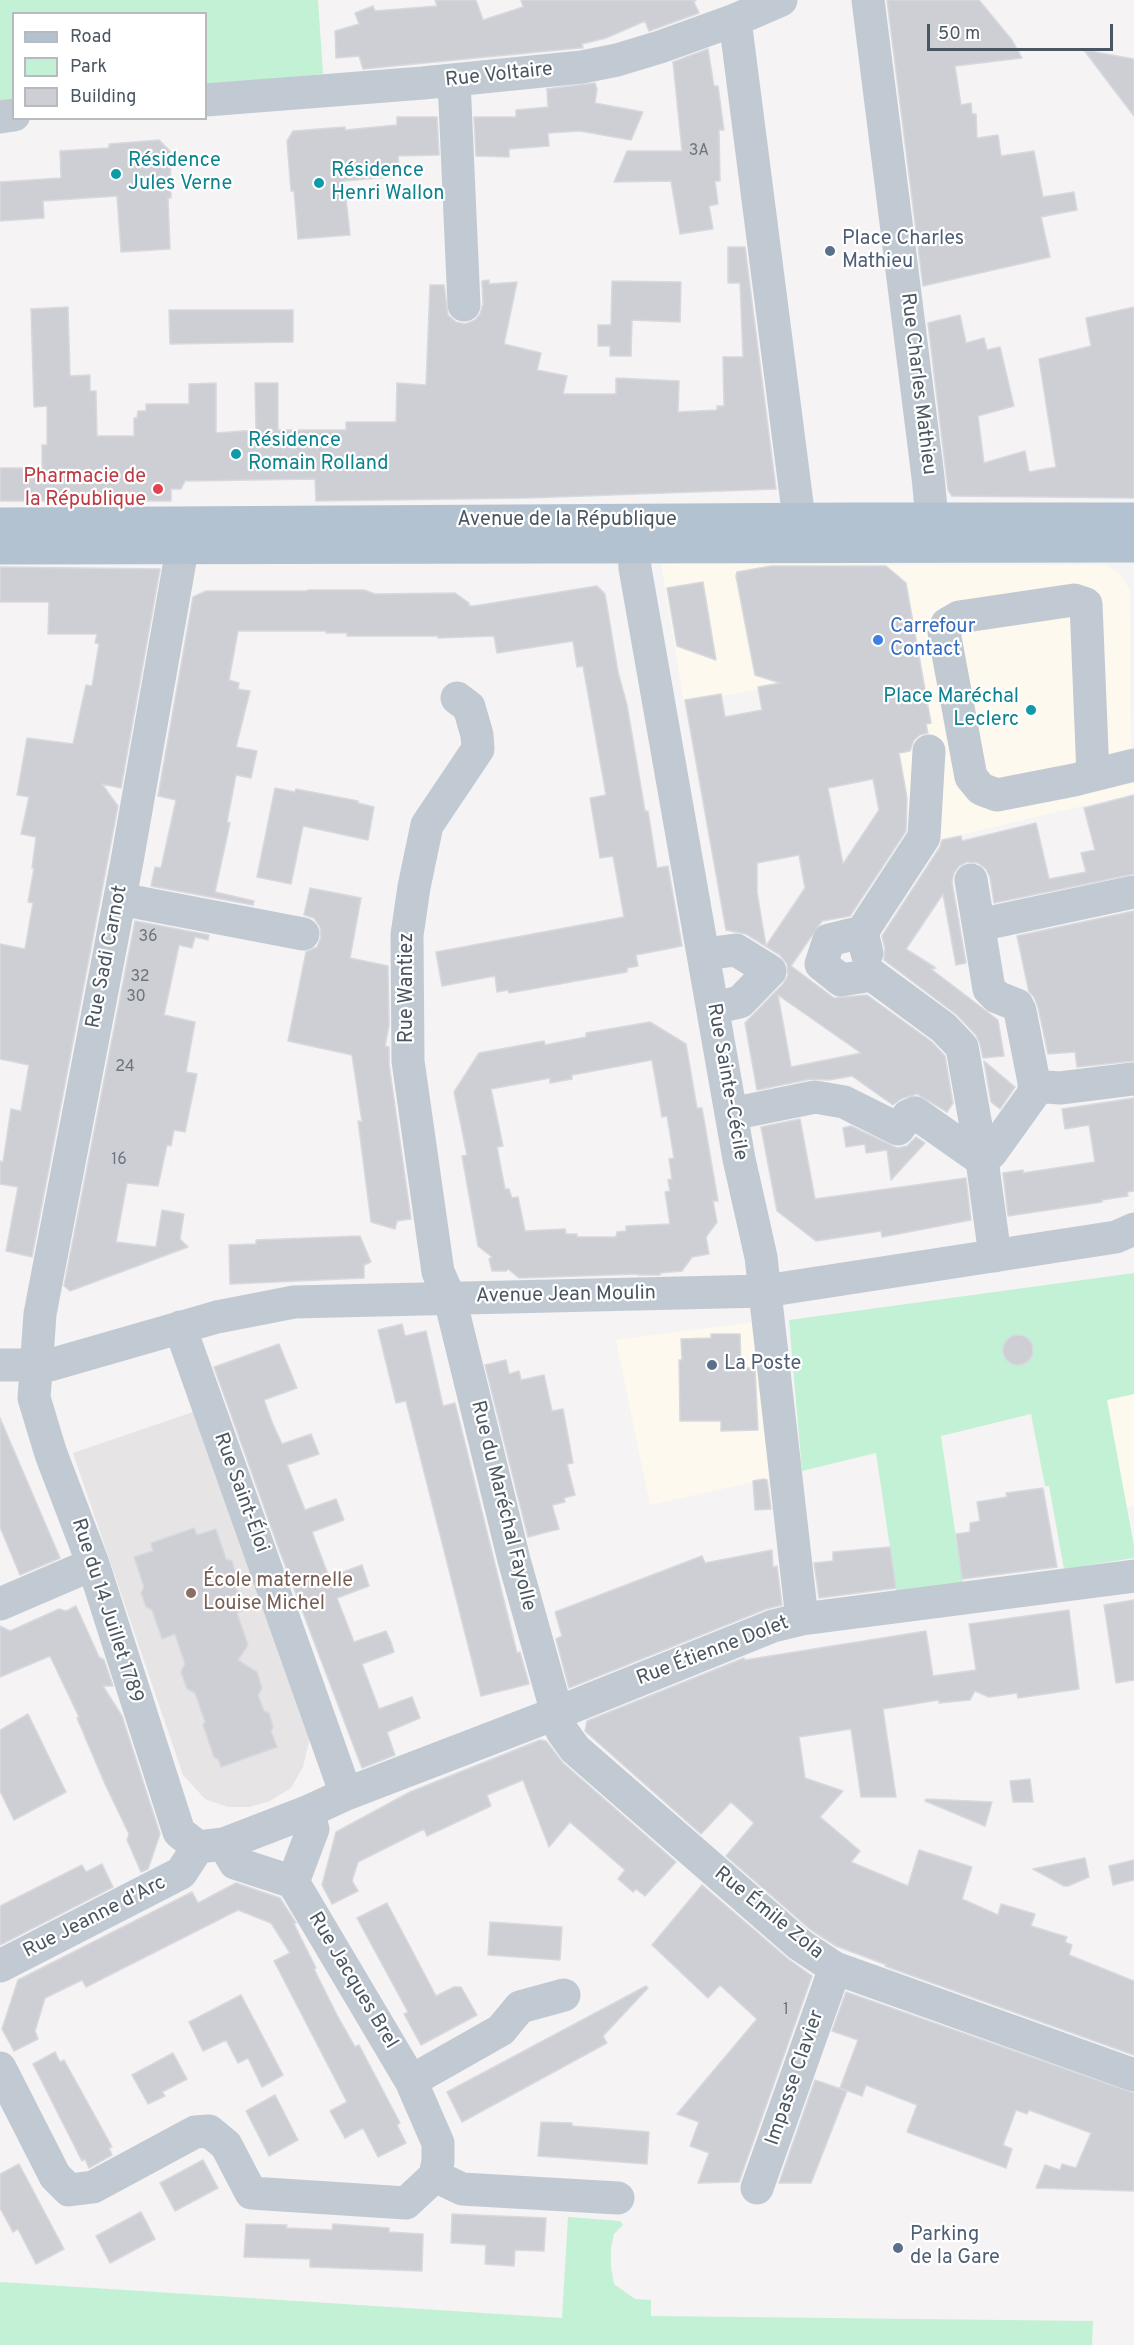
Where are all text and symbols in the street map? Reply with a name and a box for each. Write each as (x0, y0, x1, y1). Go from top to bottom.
legend (12, 12, 207, 120)
scale bar (930, 12, 1116, 50)
text: 50 m (938, 23, 980, 46)
text: Road (70, 26, 112, 49)
text: Park (70, 56, 107, 79)
street label: Rue Voltaire (444, 58, 554, 94)
text: Building (70, 86, 136, 109)
house number: 3A (689, 142, 709, 162)
place label: Résidence Jules Verne (128, 150, 232, 197)
place label: Résidence Henri Wallon (331, 160, 445, 207)
marker: Résidence Jules Verne (109, 167, 123, 181)
marker: Résidence Henri Wallon (312, 176, 326, 190)
place label: Place Charles Mathieu (842, 228, 964, 275)
marker: Place Charles Mathieu (823, 244, 837, 258)
street label: Rue Charles Mathieu (894, 291, 940, 477)
place label: Résidence Romain Rolland (248, 430, 388, 477)
marker: Résidence Romain Rolland (229, 447, 243, 461)
place label: Pharmacie de la République (23, 466, 146, 513)
marker: Pharmacie de la République (151, 482, 165, 496)
street label: Avenue de la République (457, 509, 677, 533)
place label: Carrefour Contact (890, 616, 976, 663)
marker: Carrefour Contact (871, 633, 885, 647)
place label: Place Maréchal Leclerc (883, 686, 1019, 733)
marker: Place Maréchal Leclerc (1024, 703, 1038, 717)
street label: Rue Sadi Carnot (82, 884, 134, 1030)
house number: 36 (138, 928, 158, 948)
street label: Rue Wantiez (396, 933, 420, 1043)
house number: 32 (130, 968, 150, 988)
house number: 30 (126, 988, 146, 1008)
street label: Rue Sainte-Cécile (700, 1001, 752, 1163)
house number: 24 (115, 1058, 135, 1078)
house number: 16 (111, 1151, 127, 1171)
street label: Avenue Jean Moulin (476, 1282, 656, 1310)
place label: La Poste (724, 1353, 801, 1377)
marker: La Poste (705, 1358, 719, 1372)
street label: Rue du Maréchal Fayolle (464, 1398, 540, 1614)
street label: Rue Saint-Éloi (207, 1430, 273, 1556)
street label: Rue du 14 Juillet 1789 (65, 1516, 147, 1706)
place label: École maternelle Louise Michel (203, 1570, 353, 1617)
marker: École maternelle Louise Michel (184, 1586, 198, 1600)
street label: Rue Étienne Dolet (633, 1612, 793, 1692)
street label: Rue Émile Zola (708, 1863, 828, 1965)
street label: Rue Jeanne d'Arc (20, 1872, 170, 1964)
street label: Rue Jacques Brel (302, 1908, 402, 2054)
house number: 1 (783, 2001, 789, 2021)
street label: Impasse Clavier (762, 2007, 830, 2149)
place label: Parking de la Gare (910, 2224, 1000, 2271)
marker: Parking de la Gare (891, 2241, 905, 2255)

